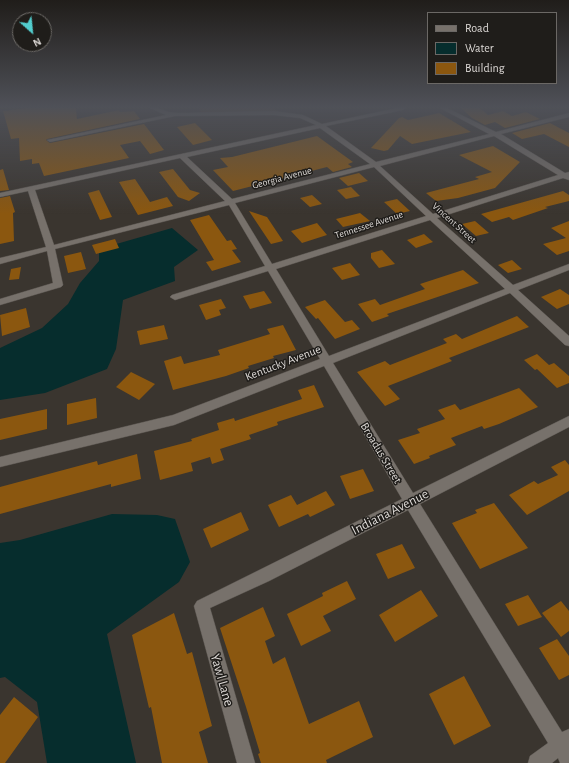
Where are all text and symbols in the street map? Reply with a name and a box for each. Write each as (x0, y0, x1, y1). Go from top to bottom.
north arrow (12, 12, 52, 52)
legend (427, 12, 557, 84)
text: Road (465, 22, 489, 34)
text: N (31, 36, 43, 49)
text: Water (465, 42, 494, 54)
text: Building (465, 62, 505, 74)
street label: Georgia Avenue (251, 164, 313, 192)
street label: Vincent Street (429, 200, 479, 246)
street label: Tennessee Avenue (333, 208, 405, 242)
street label: Kentucky Avenue (243, 342, 323, 384)
street label: Broadus Street (357, 420, 405, 486)
street label: Indiana Avenue (348, 485, 432, 539)
street label: Yawl Lane (207, 652, 237, 708)

